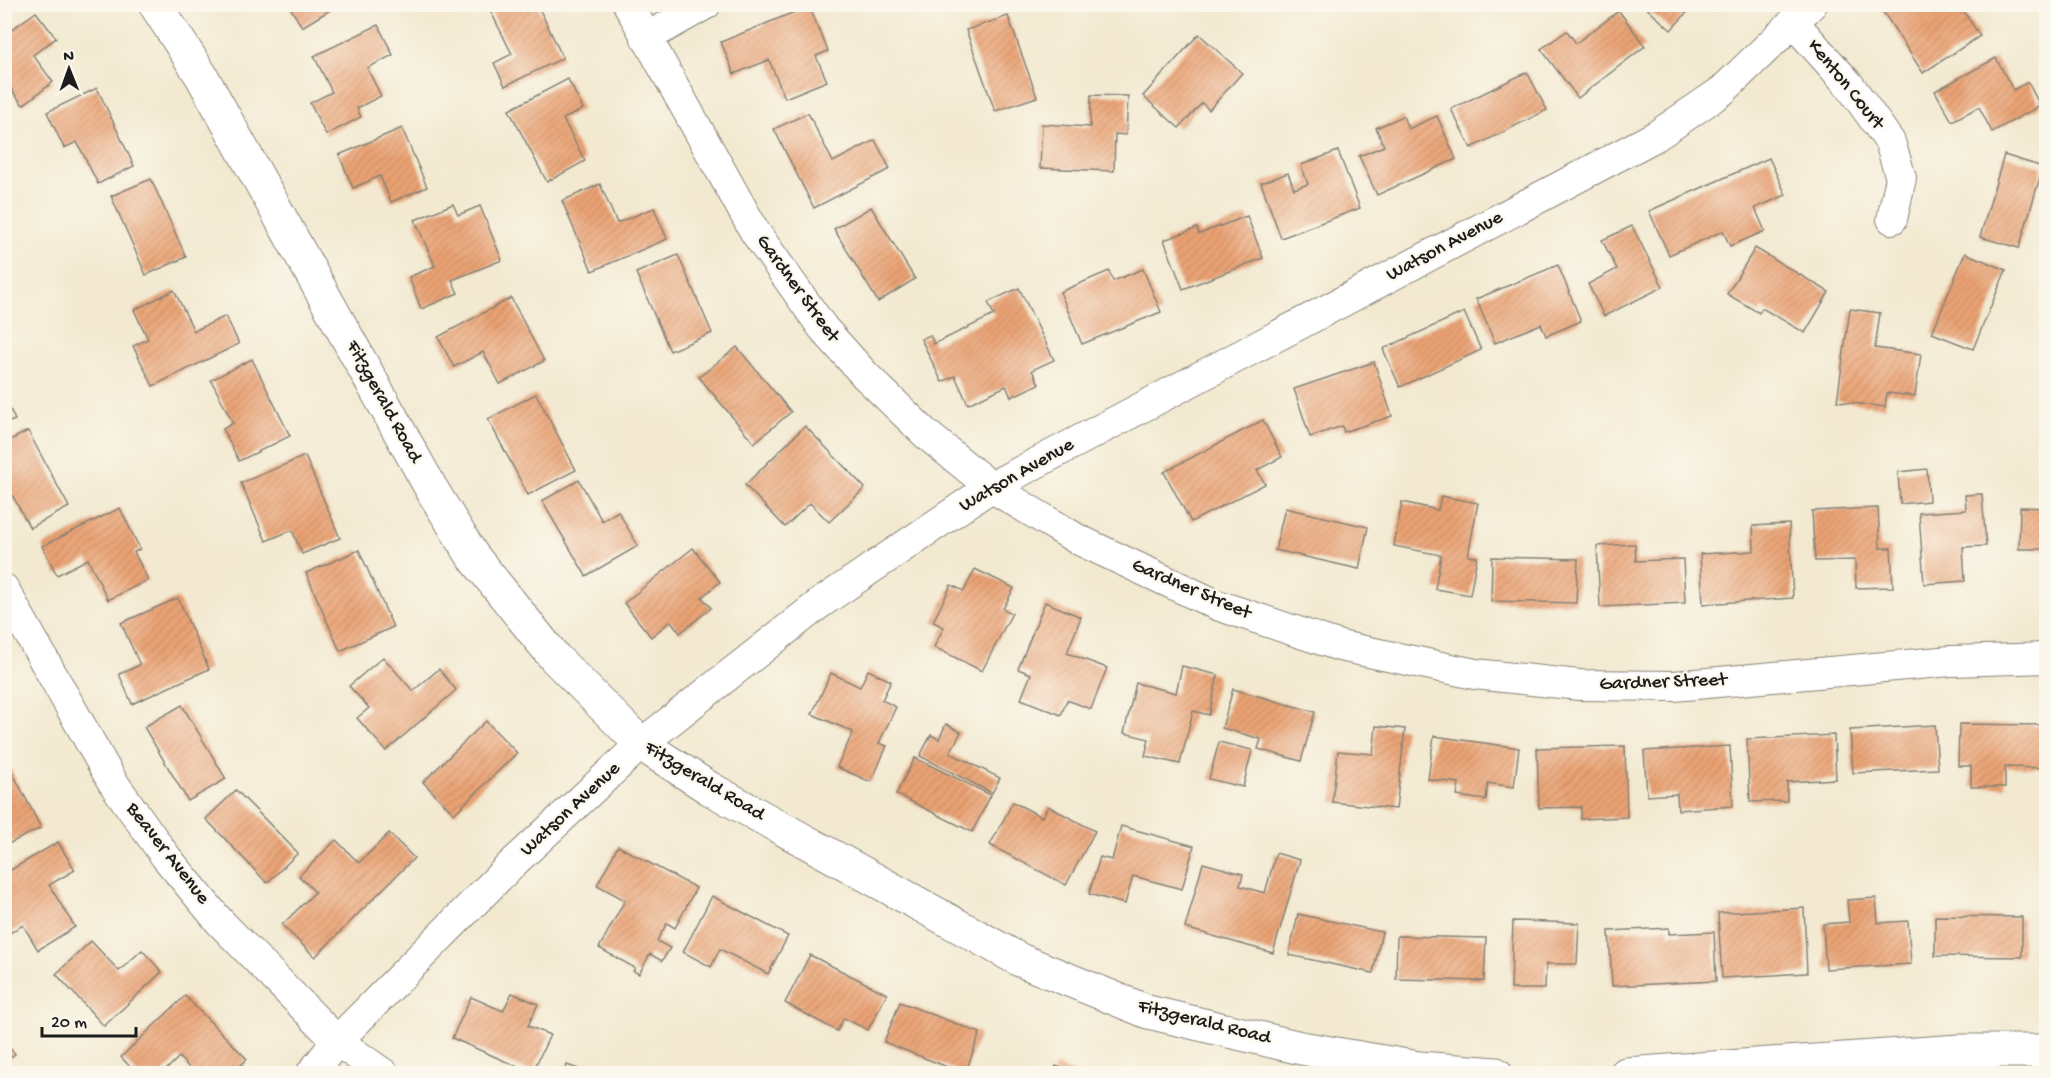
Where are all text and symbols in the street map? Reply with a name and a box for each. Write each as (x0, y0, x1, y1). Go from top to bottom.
street label: Kenton Court (1802, 35, 1890, 136)
north arrow (39, 39, 99, 99)
text: N (63, 48, 75, 67)
street label: Watson Avenue (1383, 206, 1508, 287)
street label: Gardner Street (750, 231, 845, 349)
street label: Fitzgerald Road (339, 336, 427, 469)
street label: Watson Avenue (956, 434, 1079, 518)
street label: Gardner Street (1128, 555, 1256, 626)
street label: Gardner Street (1599, 669, 1729, 697)
street label: Fitzgerald Road (639, 737, 770, 828)
street label: Watson Avenue (516, 757, 626, 862)
street label: Beaver Avenue (120, 798, 214, 910)
street label: Fitzgerald Road (1134, 995, 1275, 1051)
scale bar (42, 1000, 136, 1038)
text: 20 m (51, 1013, 87, 1034)

